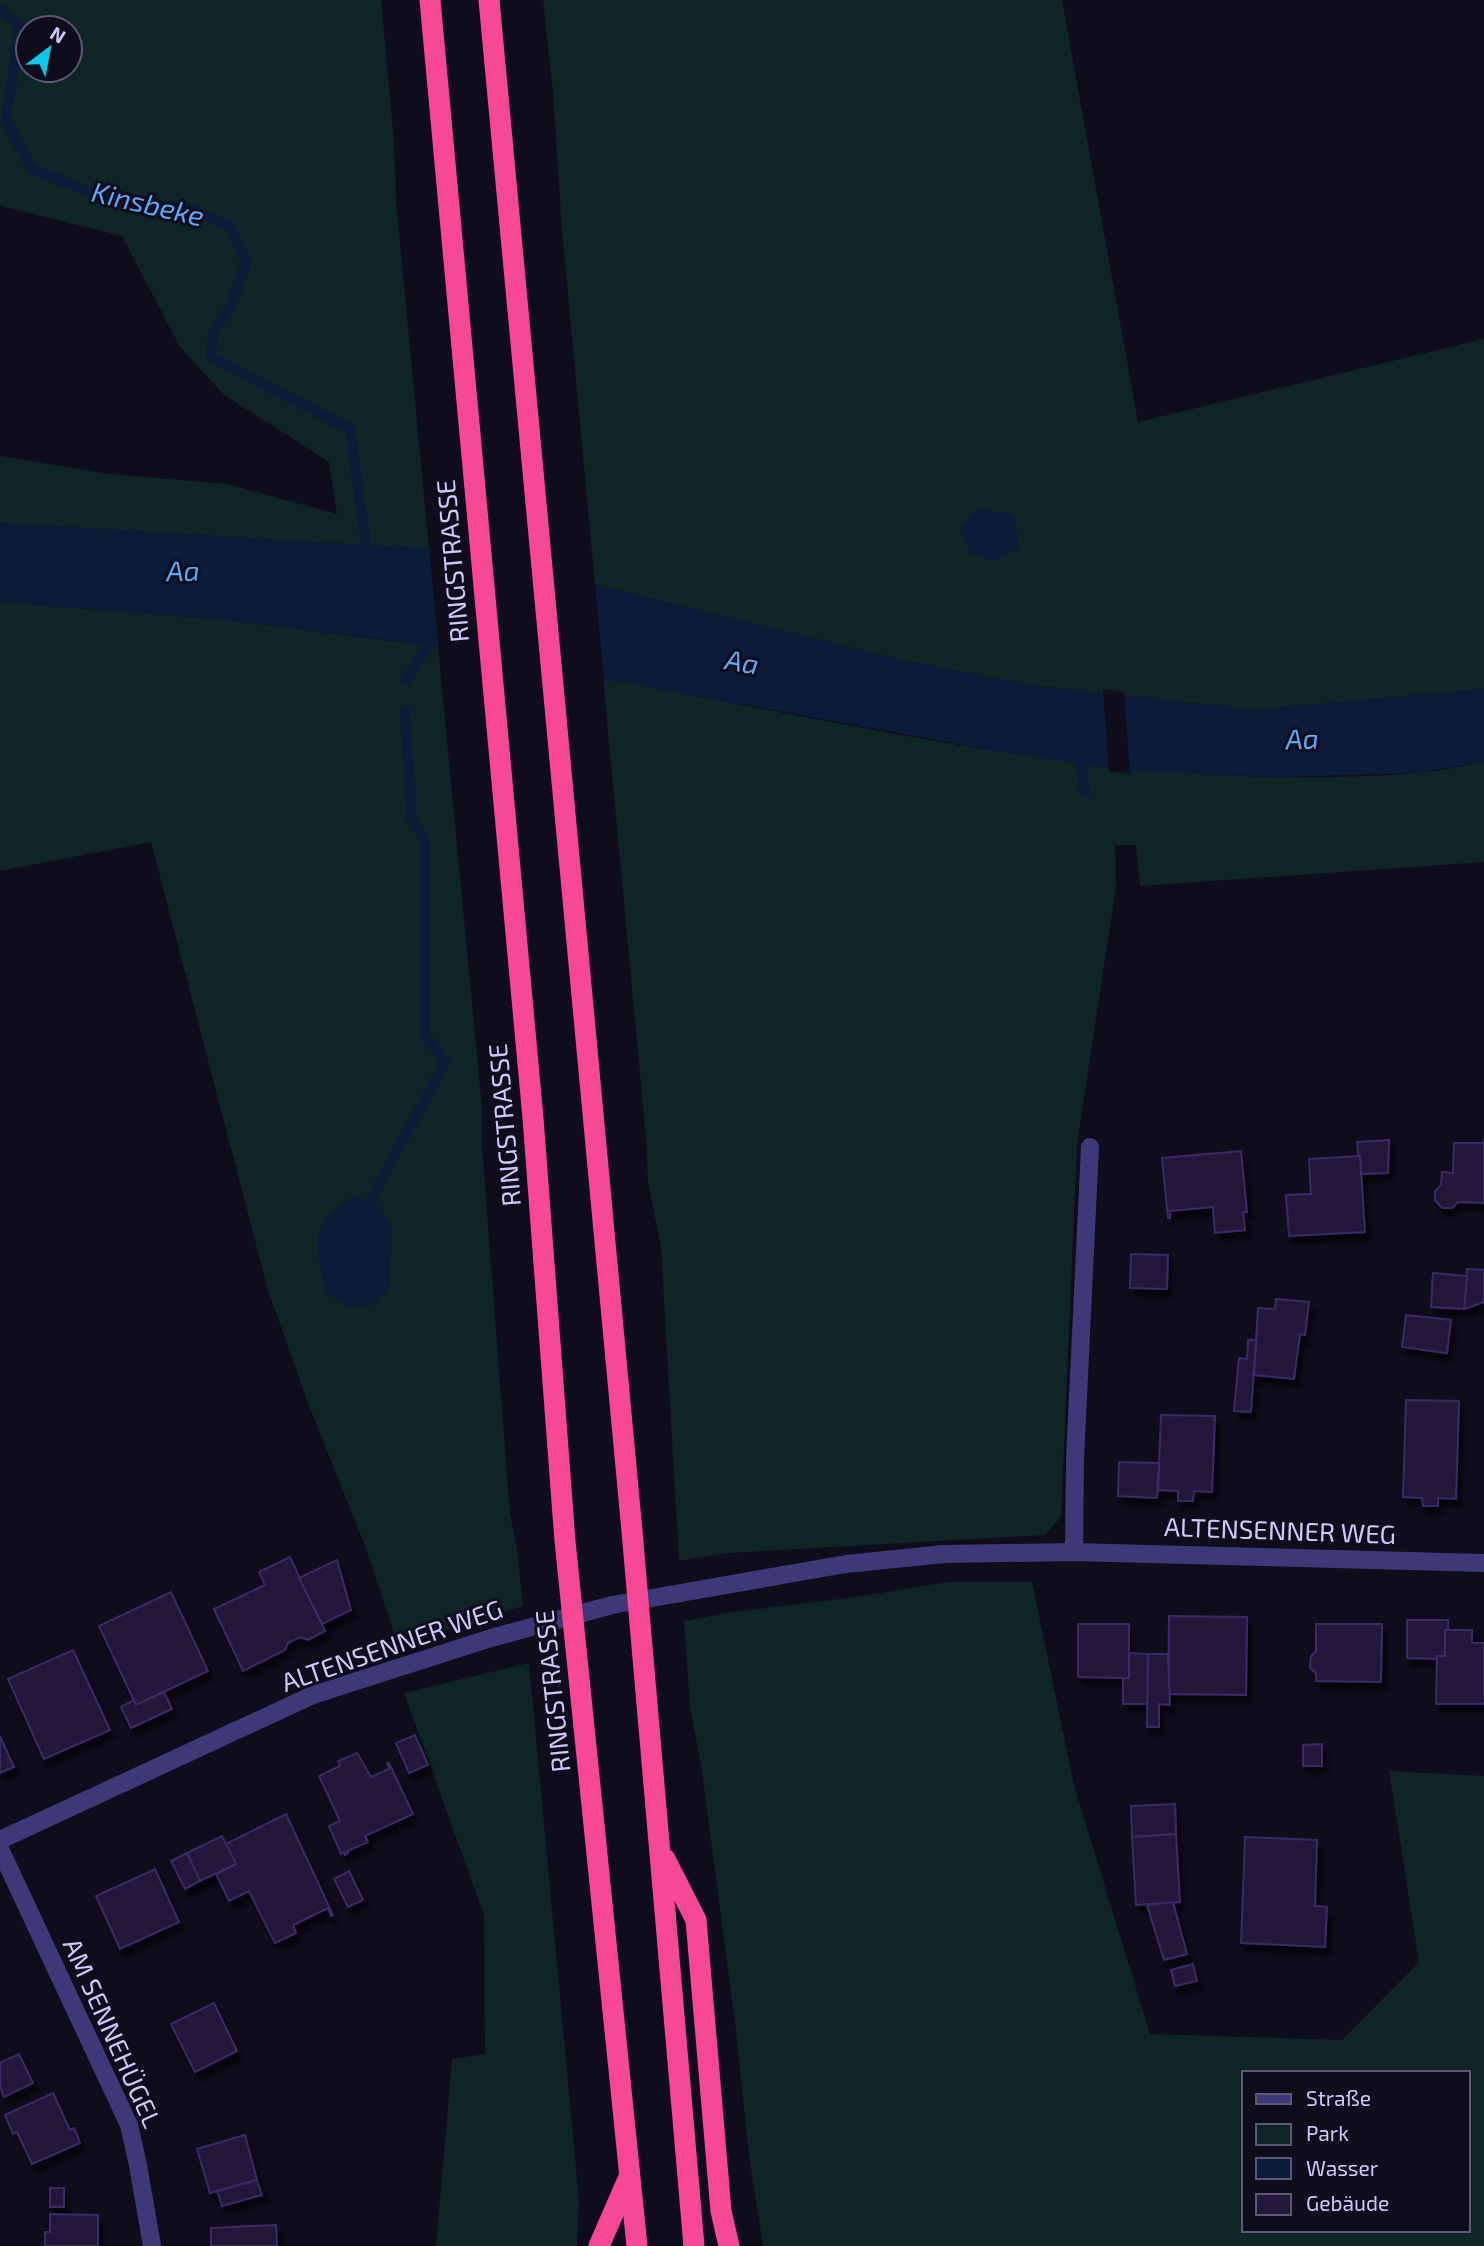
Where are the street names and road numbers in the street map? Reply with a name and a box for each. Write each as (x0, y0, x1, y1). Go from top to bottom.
street label: RINGSTRASSE (429, 478, 474, 644)
street label: RINGSTRASSE (481, 1042, 526, 1208)
street label: ALTENSENNER WEG (1164, 1510, 1397, 1549)
street label: ALTENSENNER WEG (277, 1592, 506, 1697)
street label: RINGSTRASSE (528, 1608, 575, 1774)
street label: AM SENNEHÜGEL (58, 1933, 169, 2132)

